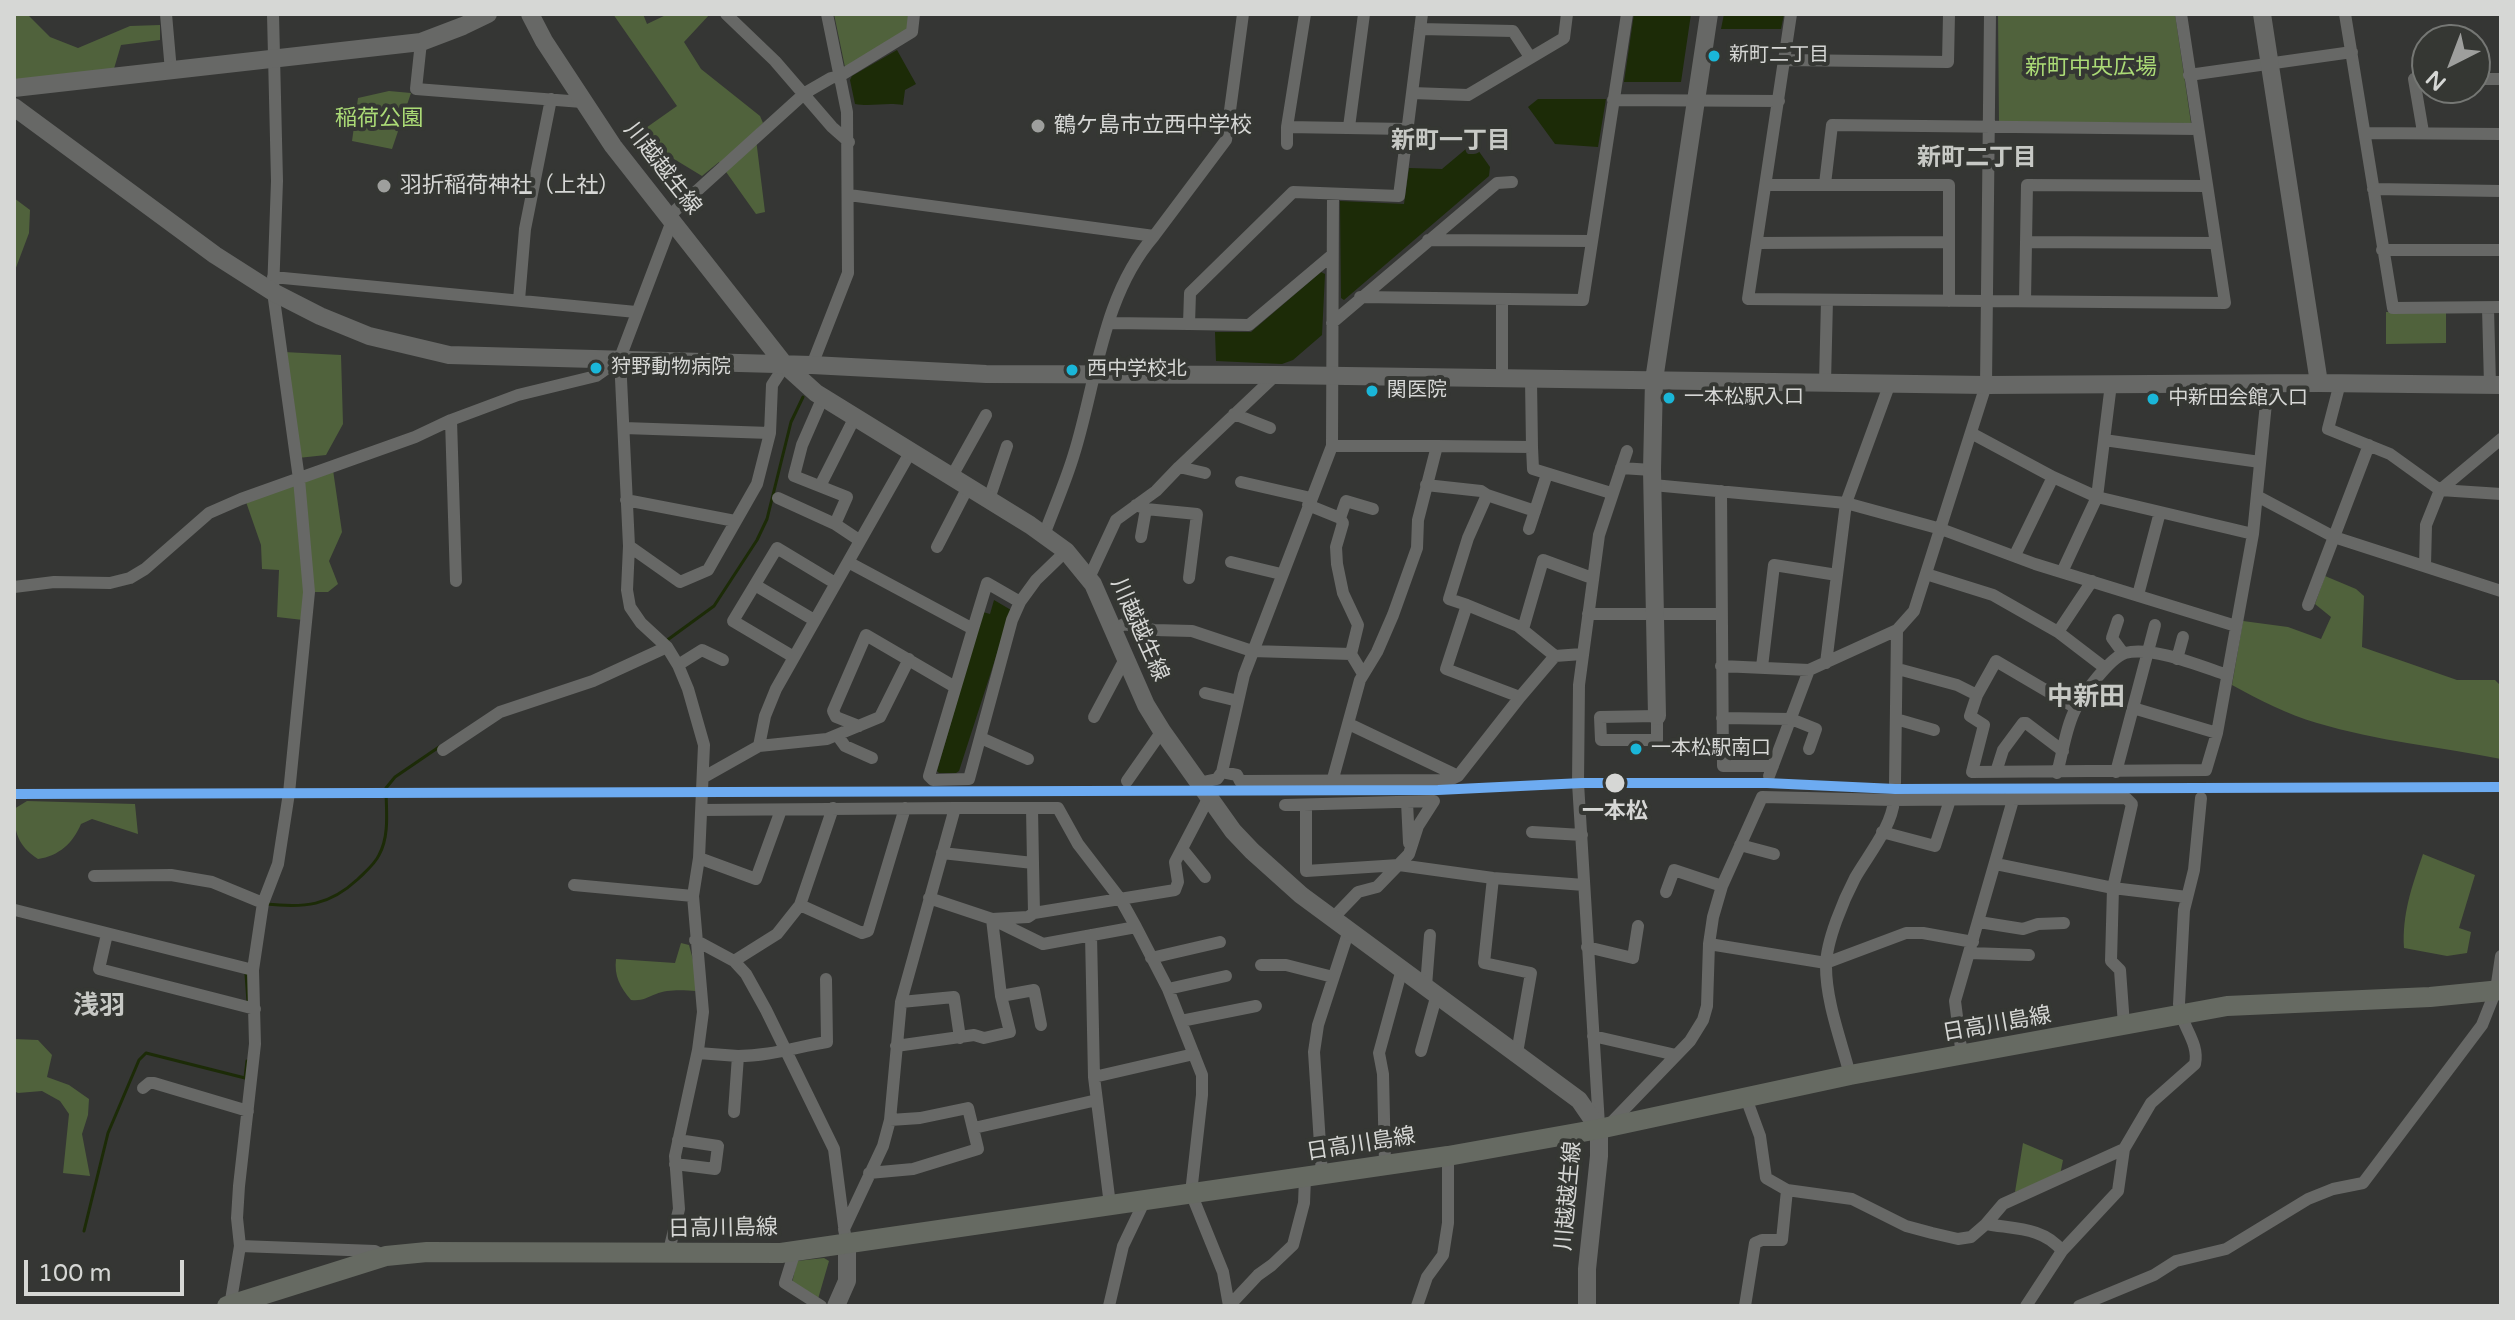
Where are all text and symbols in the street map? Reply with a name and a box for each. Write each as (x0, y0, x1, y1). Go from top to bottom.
north arrow (2411, 24, 2491, 104)
place label: 新町二丁目 (1729, 44, 1829, 68)
marker: 新町二丁目 (1706, 48, 1722, 64)
park label: 新町中央広場 (2025, 55, 2157, 81)
text: N (2421, 65, 2452, 96)
park label: 稲荷公園 (335, 106, 423, 132)
place label: 鶴ケ島市立西中学校 (1054, 113, 1252, 139)
marker: 鶴ケ島市立西中学校 (1029, 117, 1047, 135)
street label: 川越越生線 (618, 118, 706, 220)
district label: 新町一丁目 (1391, 128, 1511, 156)
district label: 新町二丁目 (1917, 145, 2037, 173)
place label: 羽折稲荷神社（上社） (400, 173, 620, 199)
marker: 羽折稲荷神社（上社） (375, 177, 393, 195)
place label: 狩野動物病院 (611, 356, 731, 380)
place label: 西中学校北 (1087, 358, 1187, 382)
marker: 狩野動物病院 (588, 360, 604, 376)
marker: 西中学校北 (1064, 362, 1080, 378)
place label: 関医院 (1387, 379, 1447, 403)
marker: 関医院 (1364, 383, 1380, 399)
place label: 一本松駅入口 (1684, 386, 1804, 410)
place label: 中新田会館入口 (2168, 387, 2308, 411)
marker: 一本松駅入口 (1661, 390, 1677, 406)
marker: 中新田会館入口 (2145, 391, 2161, 407)
street label: 川越越生線 (1105, 574, 1173, 686)
district label: 中新田 (2047, 682, 2125, 714)
place label: 一本松駅南口 (1651, 737, 1771, 761)
marker: 一本松駅南口 (1628, 741, 1644, 757)
marker: 一本松 (1603, 771, 1627, 795)
place label: 一本松 (1582, 799, 1648, 825)
district label: 浅羽 (73, 991, 125, 1023)
street label: 日高川島線 (1941, 1002, 2053, 1048)
street label: 日高川島線 (1305, 1123, 1417, 1167)
street label: 川越越生線 (1551, 1140, 1587, 1252)
street label: 日高川島線 (668, 1215, 778, 1243)
scale bar (28, 1244, 188, 1294)
text: 100 m (38, 1259, 112, 1288)

